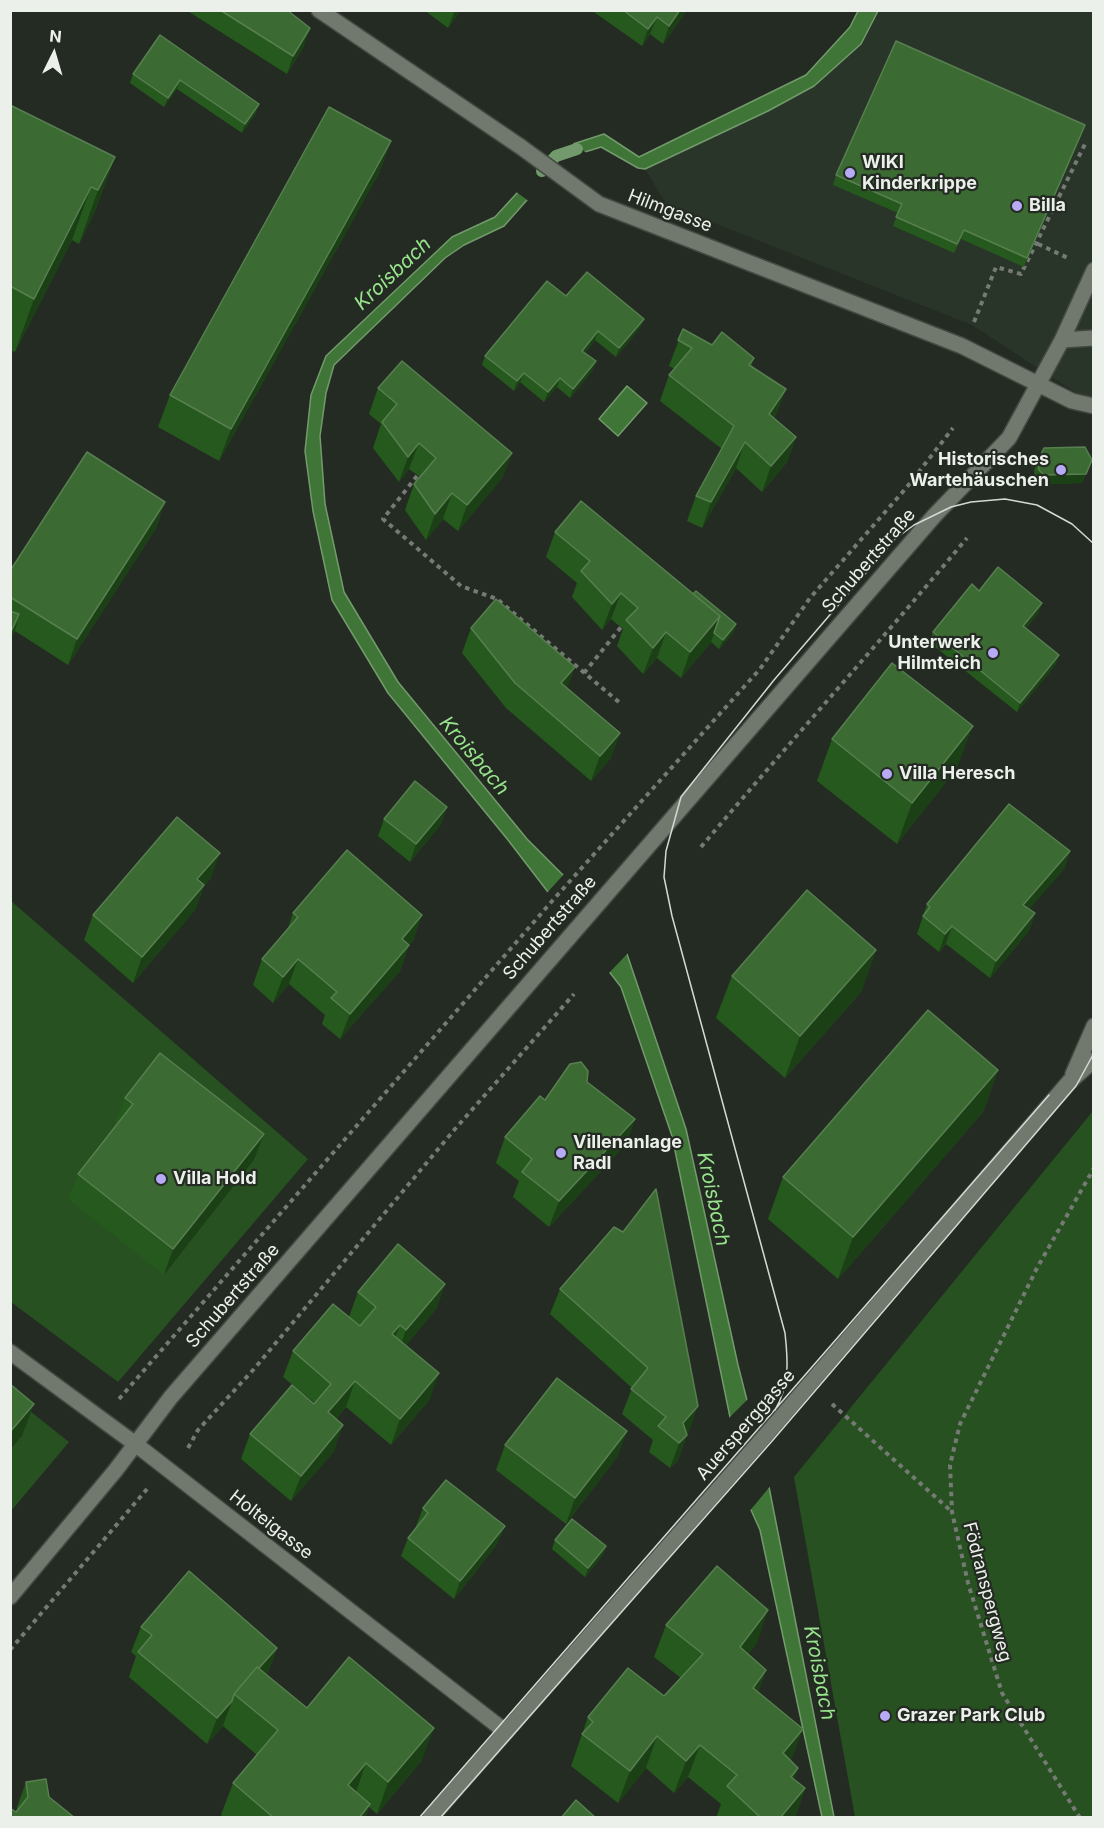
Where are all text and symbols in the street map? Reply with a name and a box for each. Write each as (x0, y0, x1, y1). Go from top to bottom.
north arrow (24, 24, 84, 84)
text: N (49, 26, 63, 47)
place label: WIKI Kinderkrippe (862, 152, 977, 195)
marker: WIKI Kinderkrippe (843, 166, 857, 180)
street label: Hilmgasse (625, 185, 715, 237)
place label: Billa (1029, 195, 1066, 217)
marker: Billa (1010, 199, 1024, 213)
water label: Kroisbach (350, 233, 436, 315)
place label: Historisches Wartehäuschen (909, 449, 1049, 492)
marker: Historisches Wartehäuschen (1054, 463, 1068, 477)
street label: Schubertstraße (818, 504, 920, 618)
place label: Unterwerk Hilmteich (888, 632, 981, 674)
marker: Unterwerk Hilmteich (986, 646, 1000, 660)
water label: Kroisbach (434, 712, 514, 800)
place label: Villa Heresch (899, 763, 1015, 785)
marker: Villa Heresch (880, 767, 894, 781)
street label: Schubertstraße (499, 871, 601, 985)
place label: Villenanlage Radl (573, 1132, 682, 1174)
marker: Villenanlage Radl (554, 1146, 568, 1160)
water label: Kroisbach (691, 1150, 735, 1248)
place label: Villa Hold (173, 1168, 256, 1190)
marker: Villa Hold (154, 1172, 168, 1186)
street label: Schubertstraße (182, 1239, 284, 1353)
street label: Auersperggasse (692, 1365, 800, 1485)
street label: Holteigasse (225, 1486, 317, 1564)
street label: Födranspergweg (958, 1520, 1016, 1664)
water label: Kroisbach (798, 1624, 840, 1722)
place label: Grazer Park Club (897, 1705, 1045, 1727)
marker: Grazer Park Club (878, 1709, 892, 1723)

